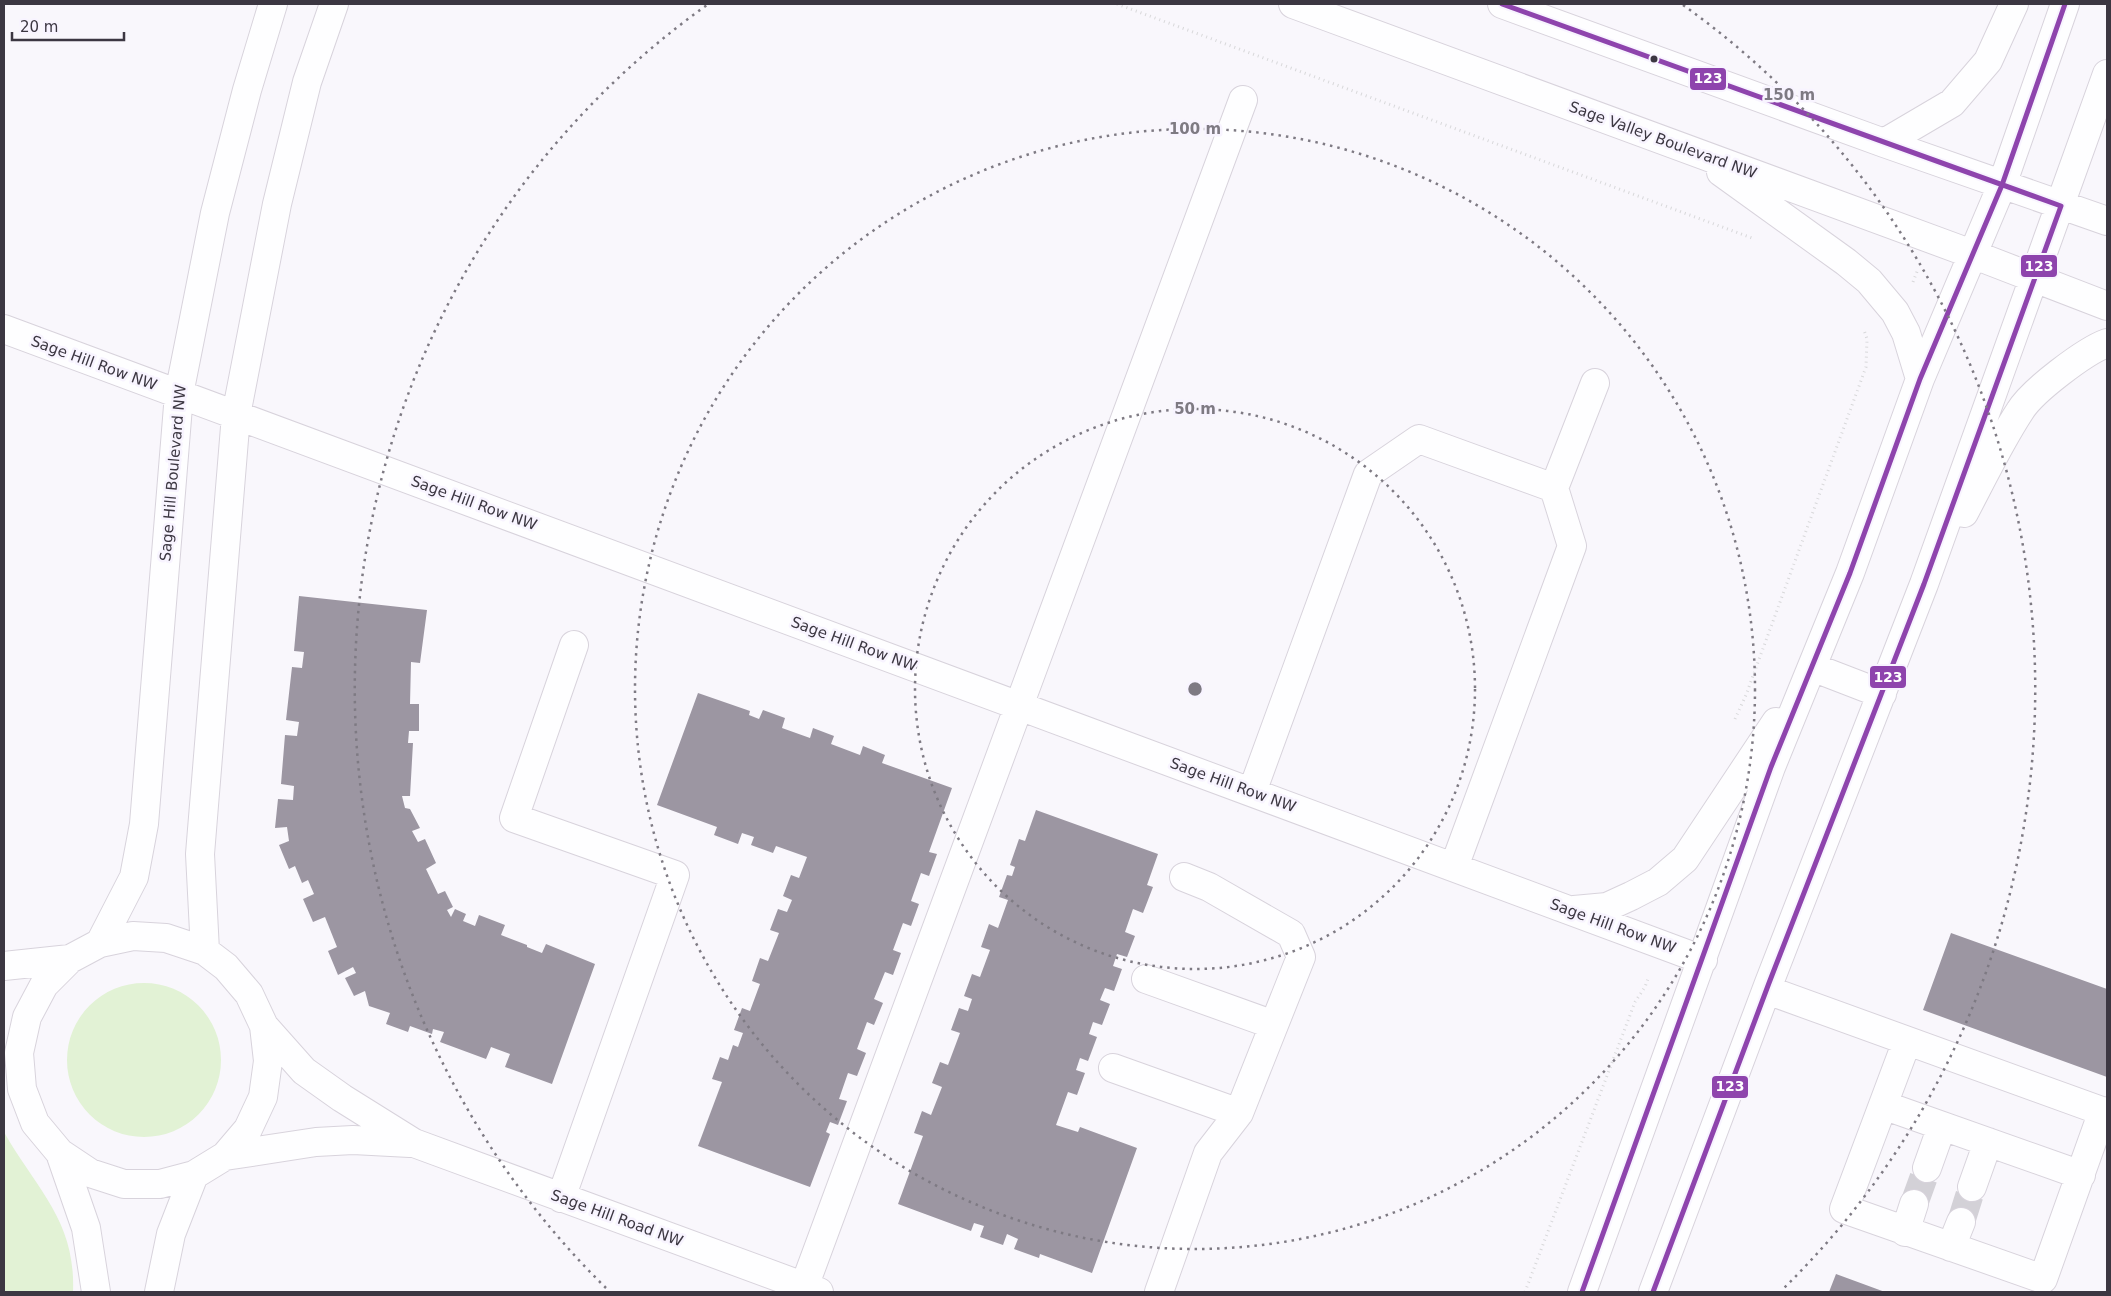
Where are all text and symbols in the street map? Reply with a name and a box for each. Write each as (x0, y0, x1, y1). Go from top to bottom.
scale bar (12, 10, 125, 42)
text: 20 m (20, 18, 58, 36)
unlabelled marker (1649, 54, 1659, 64)
line badge: 123 (1689, 67, 1727, 91)
text: 123 (1693, 70, 1723, 86)
text: 150 m (1763, 86, 1815, 104)
street label: Sage Valley Boulevard NW (1567, 98, 1759, 182)
text: 100 m (1169, 120, 1221, 138)
line badge: 123 (2020, 254, 2058, 278)
text: 123 (2024, 258, 2054, 274)
street label: Sage Hill Row NW (29, 332, 160, 394)
street label: Sage Hill Boulevard NW (156, 384, 190, 562)
text: 50 m (1174, 400, 1216, 418)
street label: Sage Hill Row NW (409, 472, 540, 534)
street label: Sage Hill Row NW (789, 613, 920, 675)
line badge: 123 (1869, 665, 1907, 689)
text: 123 (1873, 669, 1903, 685)
centre of rings (1186, 680, 1204, 698)
street label: Sage Hill Row NW (1168, 754, 1299, 816)
street label: Sage Hill Row NW (1548, 895, 1679, 957)
line badge: 123 (1711, 1075, 1749, 1099)
text: 123 (1715, 1078, 1745, 1094)
street label: Sage Hill Road NW (548, 1186, 686, 1250)

